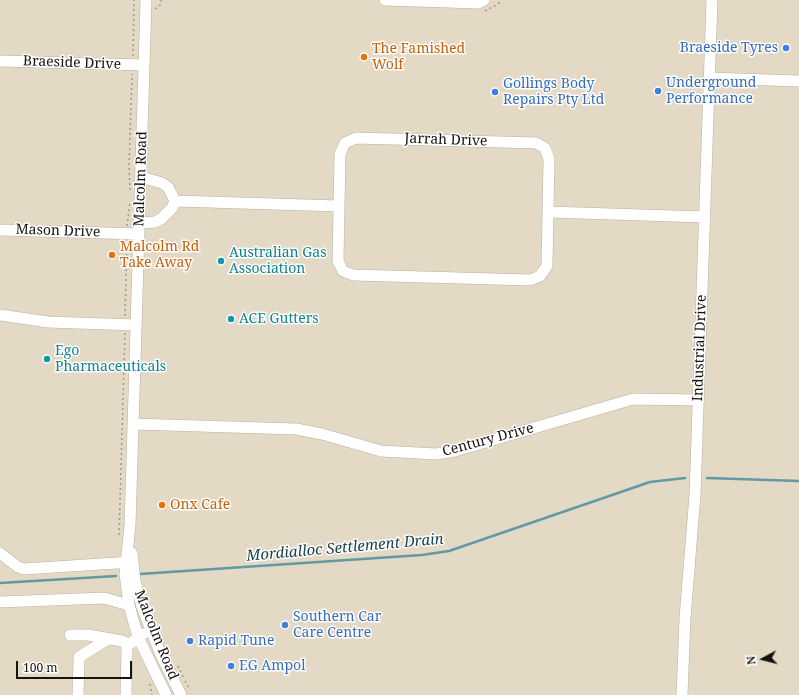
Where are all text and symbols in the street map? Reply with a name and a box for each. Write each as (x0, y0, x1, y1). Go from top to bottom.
place label: Braeside Tyres (680, 40, 778, 56)
place label: The Famished Wolf (372, 41, 465, 74)
marker: Braeside Tyres (781, 43, 791, 53)
marker: The Famished Wolf (359, 52, 369, 62)
street label: Braeside Drive (23, 53, 121, 73)
place label: Underground Performance (666, 75, 756, 108)
place label: Gollings Body Repairs Pty Ltd (503, 76, 604, 108)
marker: Underground Performance (653, 86, 663, 96)
marker: Gollings Body Repairs Pty Ltd (490, 87, 500, 97)
street label: Jarrah Drive (404, 130, 488, 150)
street label: Malcolm Road (131, 131, 151, 227)
street label: Mason Drive (15, 221, 101, 241)
place label: Malcolm Rd Take Away (120, 239, 199, 272)
place label: Australian Gas Association (229, 245, 326, 278)
marker: Malcolm Rd Take Away (107, 250, 117, 260)
marker: Australian Gas Association (216, 256, 226, 266)
street label: Industrial Drive (690, 294, 710, 402)
place label: ACE Gutters (239, 311, 319, 327)
marker: ACE Gutters (226, 314, 236, 324)
place label: Ego Pharmaceuticals (55, 343, 166, 376)
marker: Ego Pharmaceuticals (42, 354, 52, 364)
street label: Century Drive (440, 420, 536, 460)
place label: Onx Cafe (170, 497, 230, 513)
marker: Onx Cafe (157, 500, 167, 510)
water label: Mordialloc Settlement Drain (246, 530, 444, 566)
street label: Malcolm Road (130, 588, 182, 682)
place label: Southern Car Care Centre (293, 609, 381, 642)
marker: Southern Car Care Centre (280, 620, 290, 630)
place label: Rapid Tune (198, 633, 274, 649)
marker: Rapid Tune (185, 636, 195, 646)
north arrow (743, 639, 783, 679)
scale bar (18, 653, 134, 679)
text: N (743, 655, 759, 666)
place label: EG Ampol (239, 658, 305, 674)
text: 100 m (23, 659, 58, 676)
marker: EG Ampol (226, 661, 236, 671)

